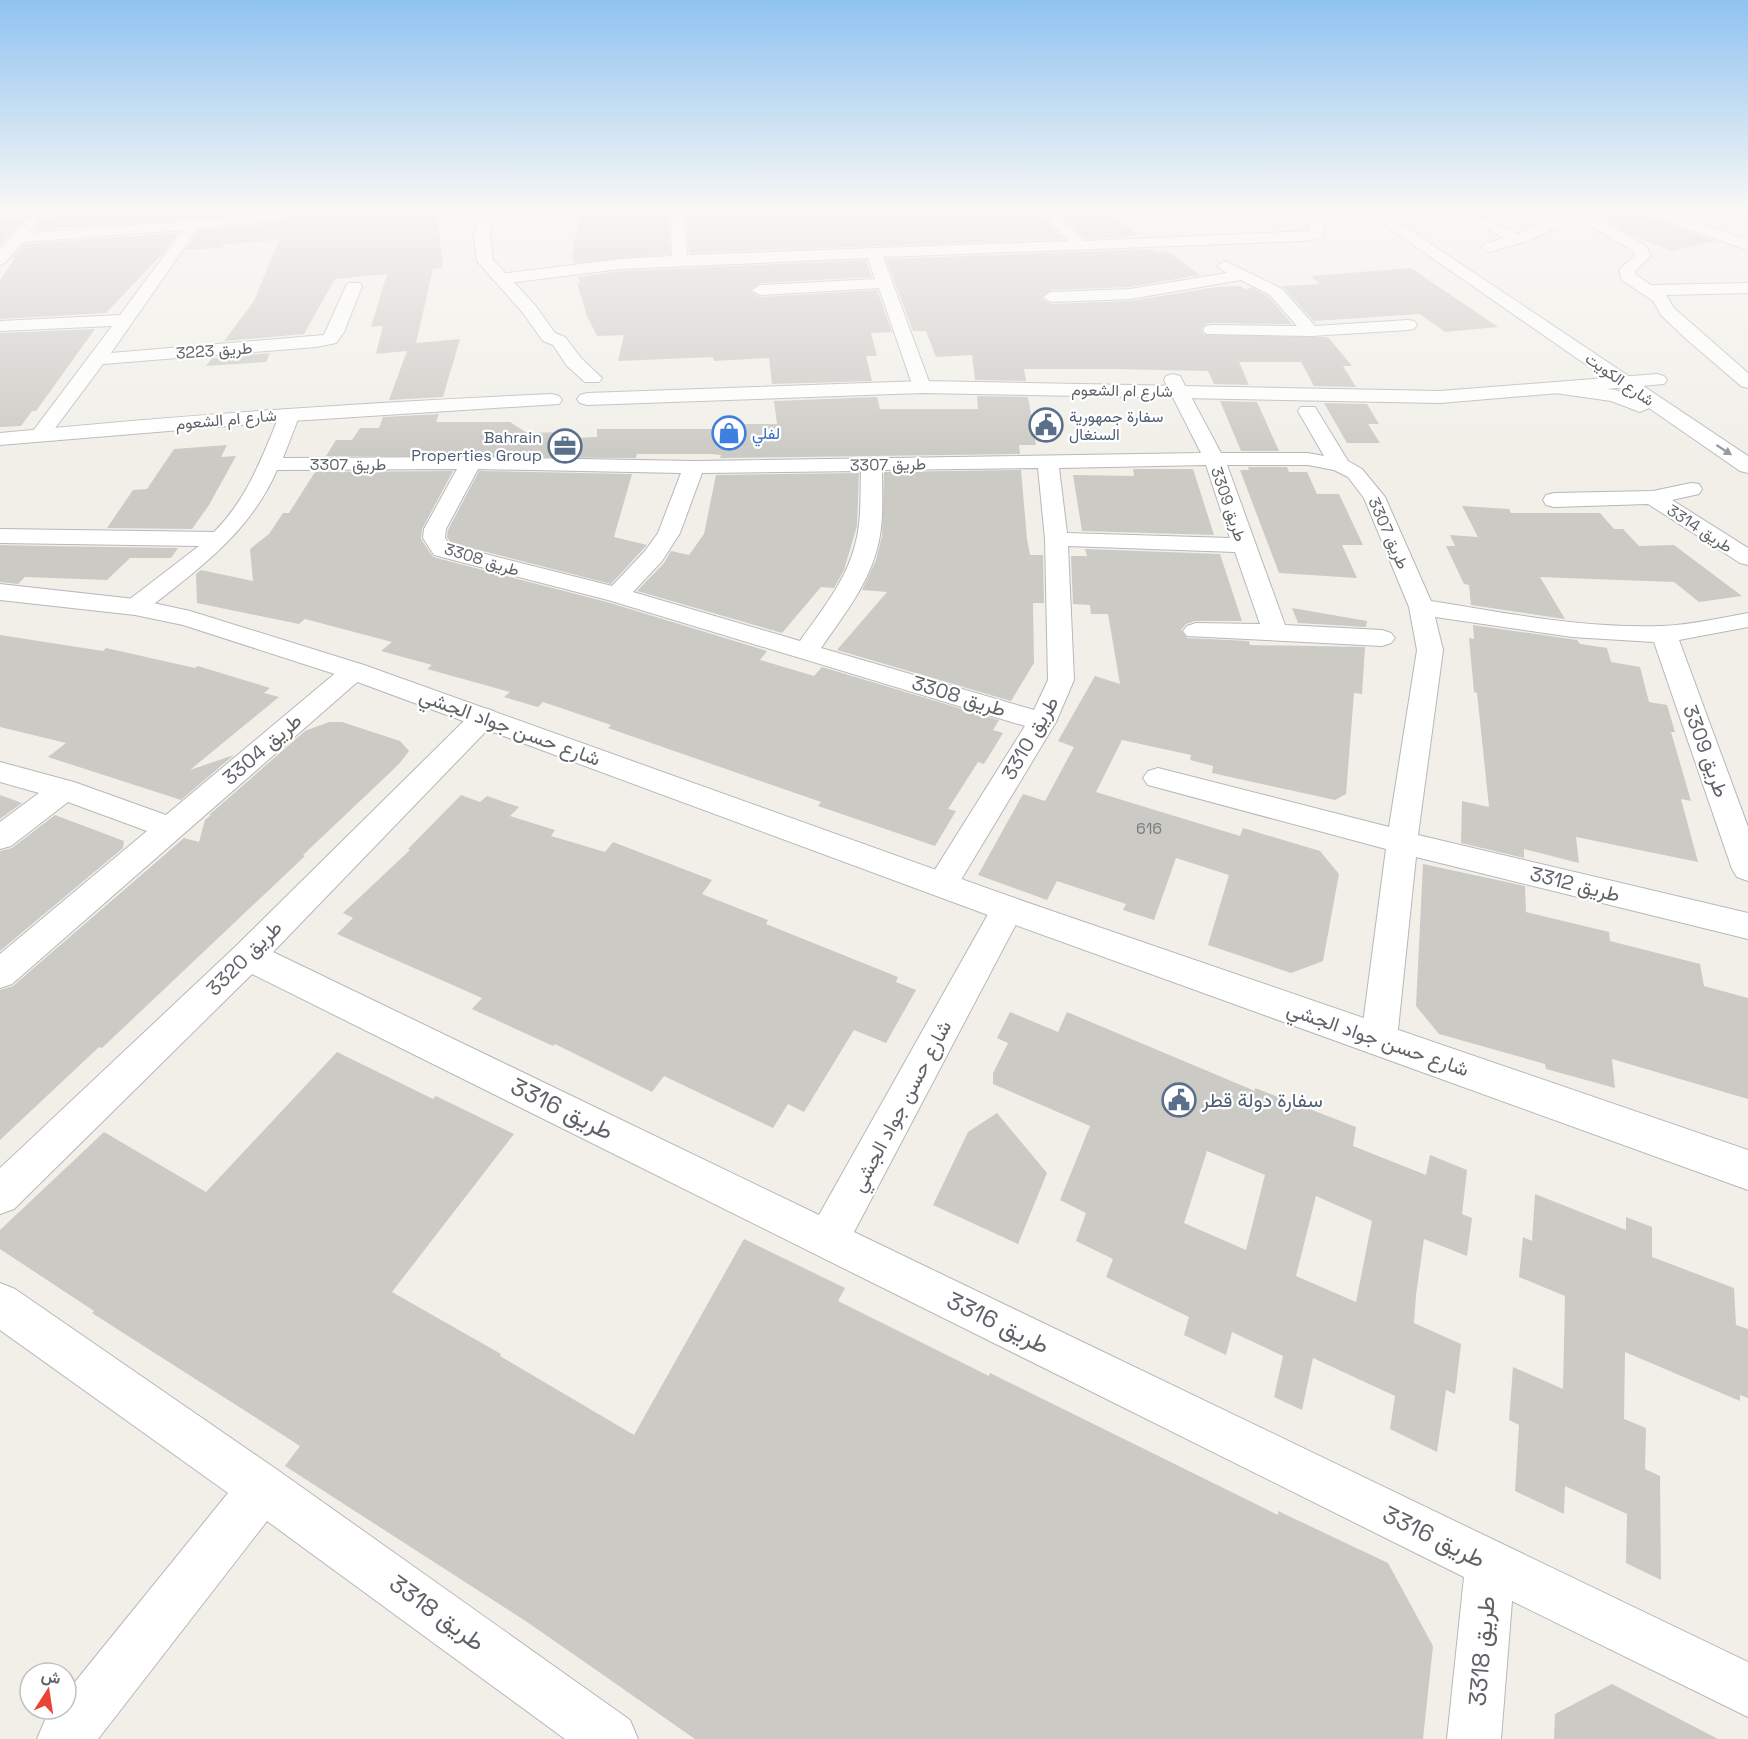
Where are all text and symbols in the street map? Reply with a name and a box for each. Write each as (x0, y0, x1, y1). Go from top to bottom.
street label: طريق 3223 (175, 337, 253, 364)
street label: شارع الكويت (1580, 348, 1658, 412)
street label: شارع ام الشعوم (1071, 379, 1173, 403)
street label: شارع ام الشعوم (175, 405, 277, 435)
place label: سفارة جمهورية السنغال (1069, 406, 1163, 445)
public building icon: سفارة جمهورية السنغال (1028, 407, 1064, 443)
shop icon: لفلي (711, 415, 747, 451)
place label: لفلي (752, 423, 780, 447)
place label: Bahrain Properties Group (411, 427, 542, 466)
office icon: Bahrain Properties Group (547, 428, 583, 464)
one-way arrow (1716, 445, 1733, 456)
street label: طريق 3307 (850, 453, 926, 476)
street label: طريق 3307 (310, 454, 386, 475)
street label: طريق 3309 (1206, 464, 1251, 544)
street label: طريق 3307 (1363, 494, 1414, 572)
street label: طريق 3314 (1663, 500, 1736, 557)
street label: طريق 3308 (442, 538, 522, 581)
street label: طريق 3308 (909, 669, 1009, 723)
street label: شارع حسن جواد الجشي (415, 682, 604, 776)
street label: طريق 3310 (996, 691, 1064, 785)
street label: طريق 3309 (1677, 701, 1735, 801)
street label: طريق 3304 (217, 707, 307, 791)
house number: 616 (1136, 818, 1162, 839)
street label: طريق 3312 (1527, 860, 1623, 908)
street label: طريق 3320 (201, 915, 287, 1001)
street label: شارع حسن جواد الجشي (1282, 996, 1472, 1086)
street label: شارع حسن جواد الجشي (845, 1016, 961, 1198)
street label: طريق 3316 (506, 1070, 619, 1147)
public building icon: سفارة دولة قطر (1161, 1082, 1197, 1118)
place label: سفارة دولة قطر (1201, 1087, 1323, 1113)
street label: طريق 3316 (942, 1284, 1055, 1361)
street label: طريق 3316 (1378, 1498, 1491, 1575)
street label: طريق 3318 (383, 1568, 491, 1658)
street label: طريق 3318 (1461, 1594, 1502, 1707)
north arrow (18, 1661, 78, 1721)
text: ش (39, 1665, 63, 1689)

